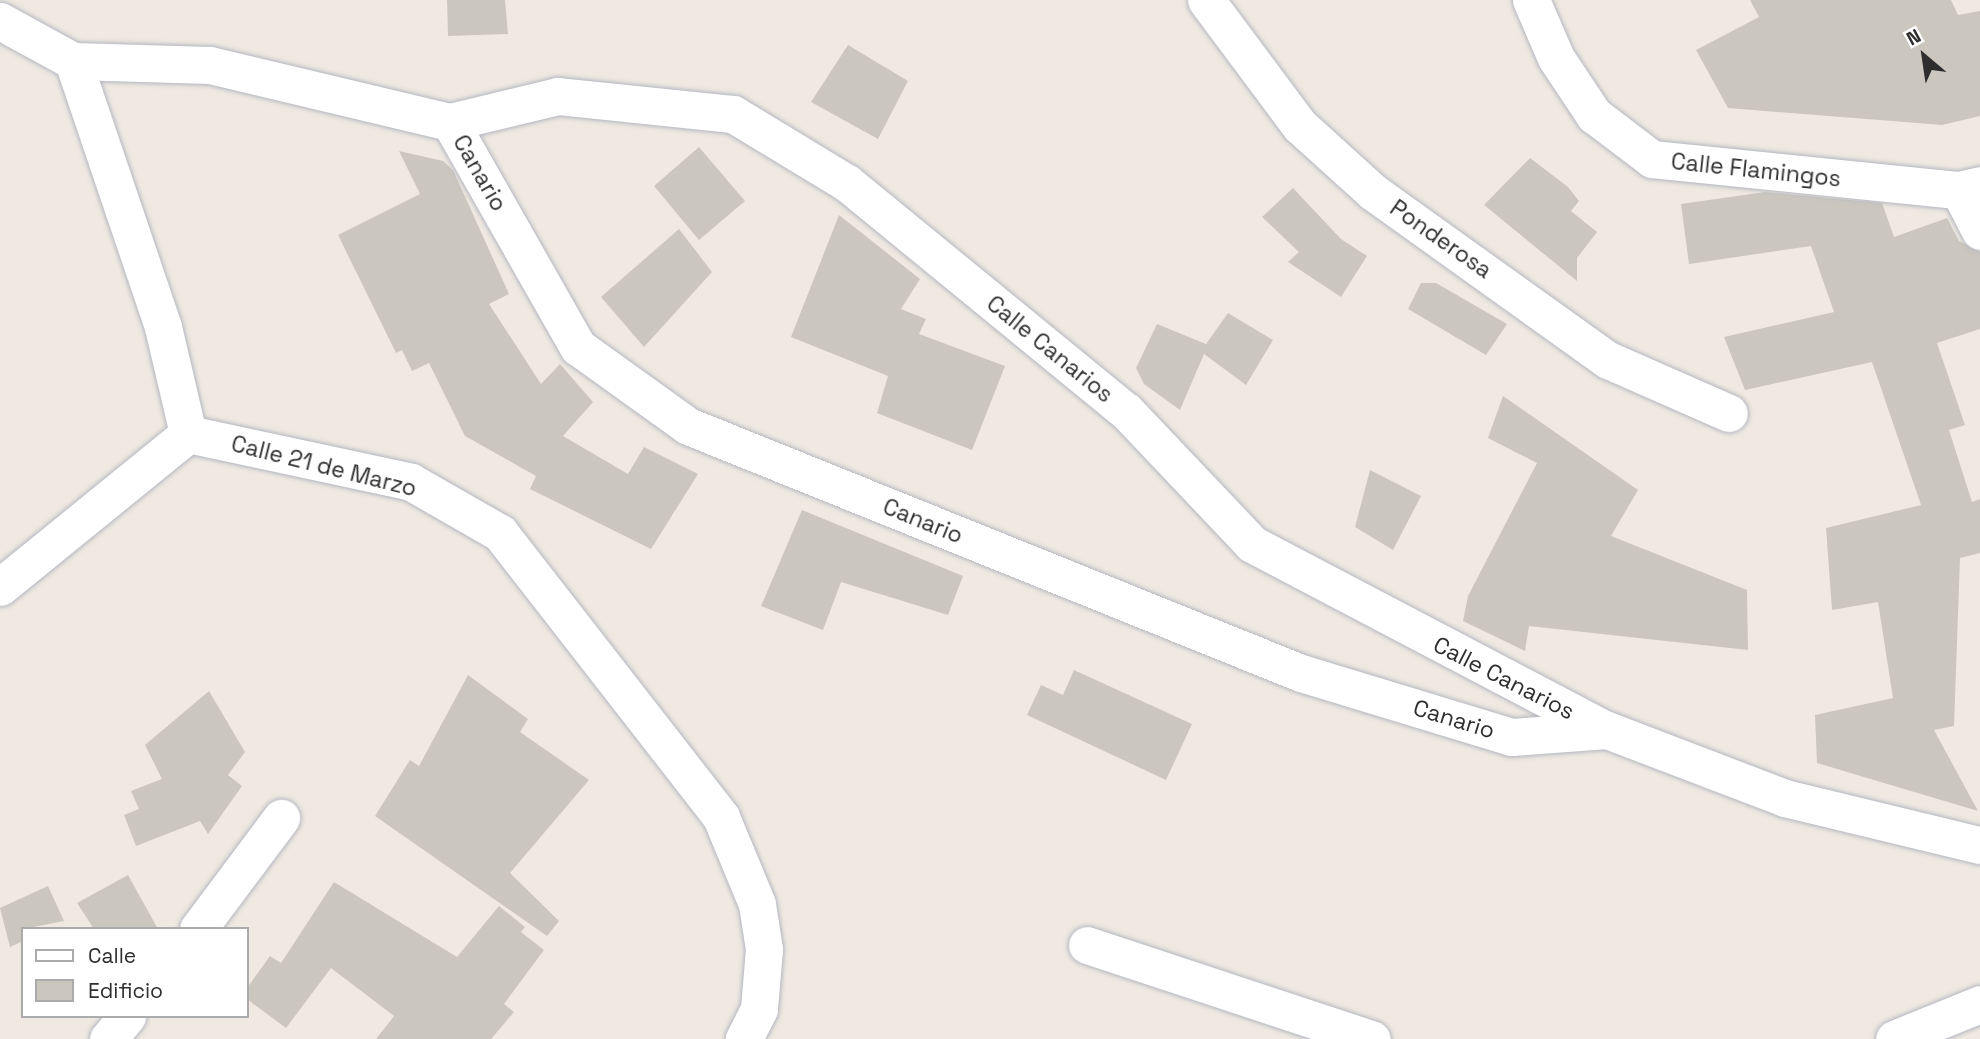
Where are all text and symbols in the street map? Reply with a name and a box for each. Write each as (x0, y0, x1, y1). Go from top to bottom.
north arrow (1889, 21, 1959, 91)
text: N (1902, 23, 1925, 51)
street label: Canario (447, 130, 513, 216)
street label: Calle Flamingos (1670, 147, 1842, 193)
street label: Ponderosa (1385, 194, 1497, 284)
street label: Calle Canarios (981, 290, 1119, 408)
street label: Calle 21 de Marzo (228, 430, 420, 502)
street label: Canario (879, 493, 967, 549)
street label: Calle Canarios (1429, 631, 1579, 725)
street label: Canario (1410, 694, 1498, 744)
legend (21, 927, 248, 1018)
text: Calle (88, 942, 136, 969)
text: Edificio (88, 977, 163, 1004)

